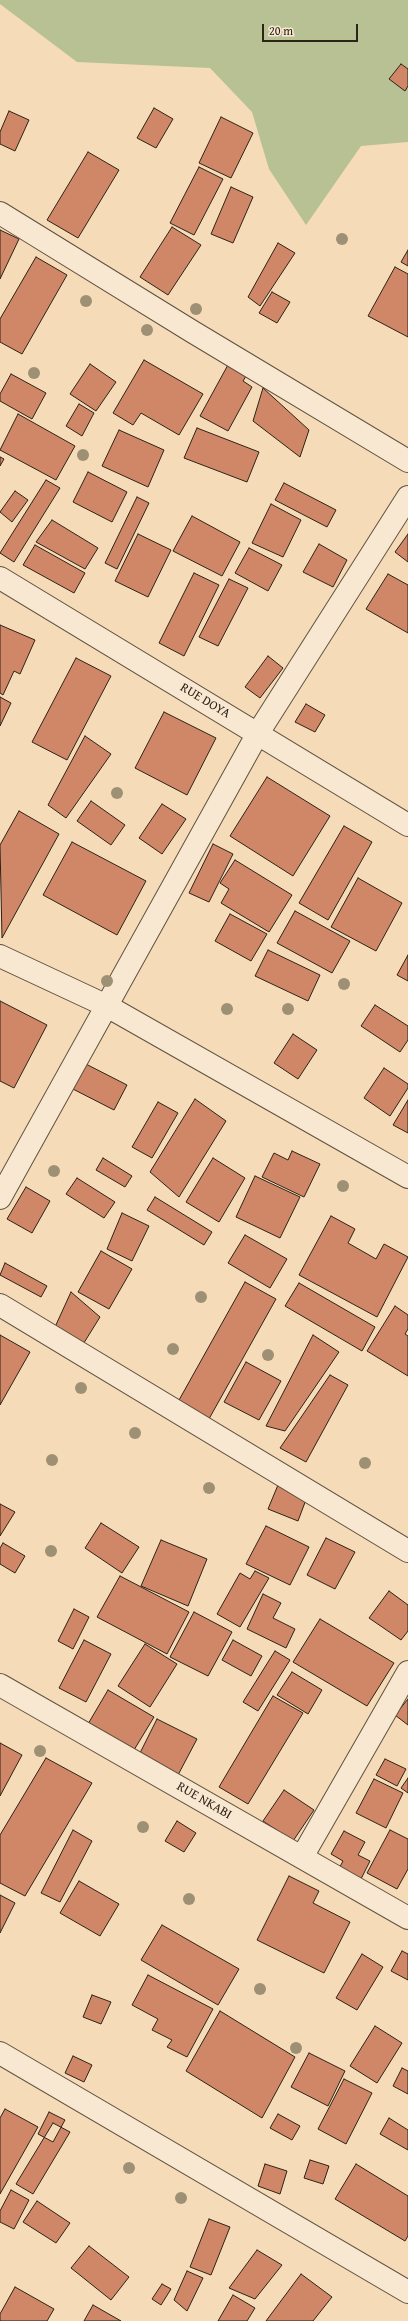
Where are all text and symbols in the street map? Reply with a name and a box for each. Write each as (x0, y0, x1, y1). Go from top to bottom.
scale bar (264, 16, 360, 42)
text: 20 m (269, 22, 293, 39)
street label: RUE DOYA (177, 680, 233, 722)
street label: RUE NKABI (174, 1779, 234, 1823)

